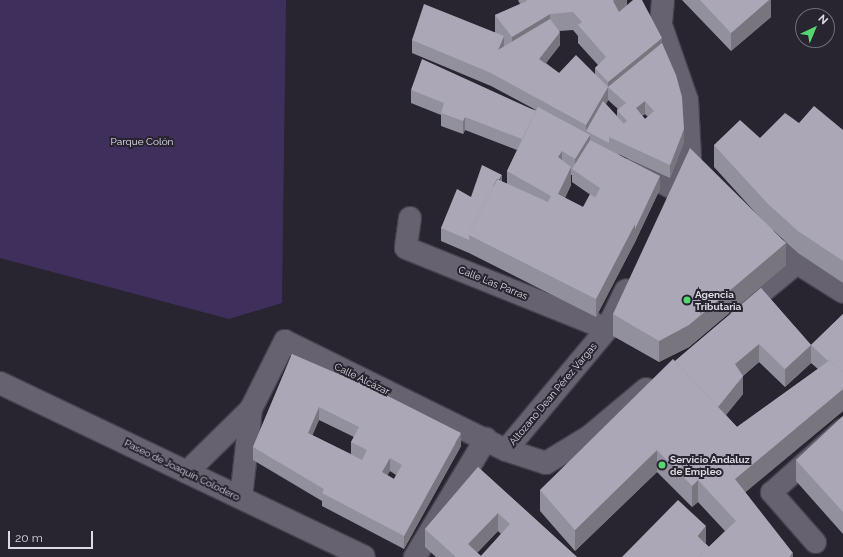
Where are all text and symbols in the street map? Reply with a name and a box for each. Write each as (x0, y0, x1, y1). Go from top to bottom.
north arrow (795, 8, 835, 48)
text: N (815, 12, 831, 27)
park label: Parque Colón (111, 136, 173, 148)
street label: Calle Las Parras (457, 264, 529, 302)
place label: Agencia Tributaria (695, 288, 741, 312)
marker: Agencia Tributaria (682, 295, 692, 305)
street label: Altozano Dean Pérez Vargas (507, 340, 599, 448)
street label: Calle Alcázar (332, 360, 392, 398)
street label: Paseo de Joaquín Colodero (122, 437, 242, 503)
place label: Servicio Andaluz de Empleo (670, 453, 750, 476)
marker: Servicio Andaluz de Empleo (657, 460, 667, 470)
scale bar (10, 523, 95, 549)
text: 20 m (15, 531, 43, 545)

